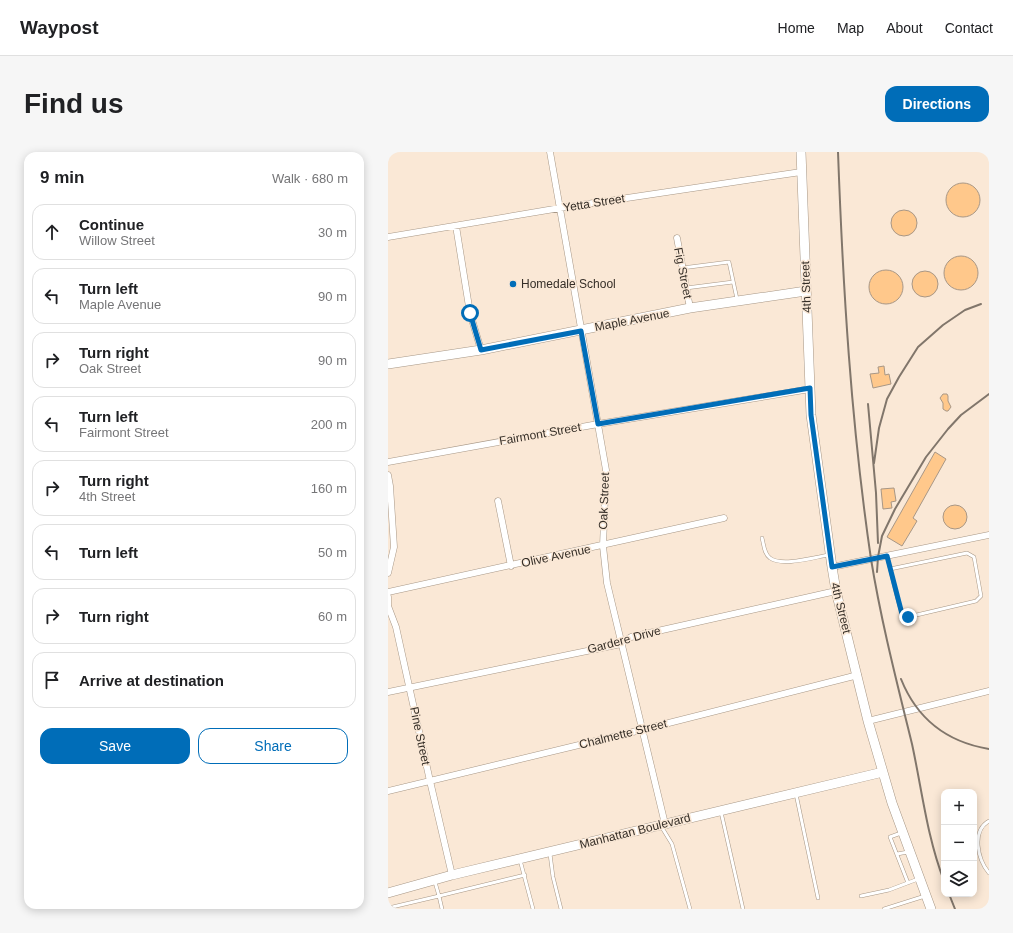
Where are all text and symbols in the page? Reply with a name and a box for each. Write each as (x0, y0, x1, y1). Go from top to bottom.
text: Waypost (20, 17, 98, 38)
text: Home (778, 20, 815, 36)
text: Map (837, 20, 864, 36)
text: About (886, 20, 923, 36)
text: Contact (945, 20, 993, 36)
button: Directions (885, 86, 989, 122)
text: Find us (24, 88, 124, 119)
text: 9 min (40, 168, 84, 187)
text: Walk · 680 m (272, 171, 348, 186)
street label: Yetta Street (562, 191, 626, 215)
text: Continue (79, 216, 144, 233)
icon: ahead (41, 221, 63, 243)
text: 30 m (318, 225, 347, 240)
text: Willow Street (79, 233, 155, 248)
street label: Fig Street (671, 246, 695, 301)
street label: 4th Street (798, 260, 814, 313)
place label: Homedale School (521, 277, 616, 291)
marker: Homedale School (508, 279, 518, 289)
text: Turn left (79, 280, 138, 297)
icon: left (41, 285, 63, 307)
text: 90 m (318, 289, 347, 304)
text: Maple Avenue (79, 297, 161, 312)
route start (461, 304, 479, 322)
street label: Maple Avenue (593, 306, 671, 334)
text: Turn right (79, 344, 149, 361)
icon: right (41, 349, 63, 371)
text: 90 m (318, 353, 347, 368)
text: Oak Street (79, 361, 141, 376)
text: Turn left (79, 408, 138, 425)
icon: left (41, 413, 63, 435)
text: 200 m (311, 417, 347, 432)
street label: Fairmont Street (498, 420, 583, 448)
text: Fairmont Street (79, 425, 169, 440)
street label: Oak Street (596, 471, 612, 530)
text: Turn right (79, 472, 149, 489)
icon: right (41, 477, 63, 499)
text: 160 m (311, 481, 347, 496)
text: 4th Street (79, 489, 135, 504)
icon: left (41, 541, 63, 563)
street label: Olive Avenue (520, 542, 592, 570)
text: Turn left (79, 544, 138, 561)
text: 50 m (318, 545, 347, 560)
street label: 4th Street (828, 581, 854, 636)
icon: right (41, 605, 63, 627)
text: Turn right (79, 608, 149, 625)
route end (899, 608, 917, 626)
text: 60 m (318, 609, 347, 624)
street label: Gardere Drive (586, 623, 663, 657)
icon: arrive (41, 669, 63, 691)
text: Arrive at destination (79, 672, 224, 689)
street label: Pine Street (407, 706, 433, 767)
street label: Chalmette Street (578, 716, 669, 752)
button: Save (40, 728, 190, 764)
button: Share (198, 728, 348, 764)
map controls (941, 789, 977, 897)
button: + (941, 789, 977, 825)
street label: Manhattan Boulevard (578, 810, 692, 852)
button: − (941, 825, 977, 861)
button: layers (941, 861, 977, 897)

